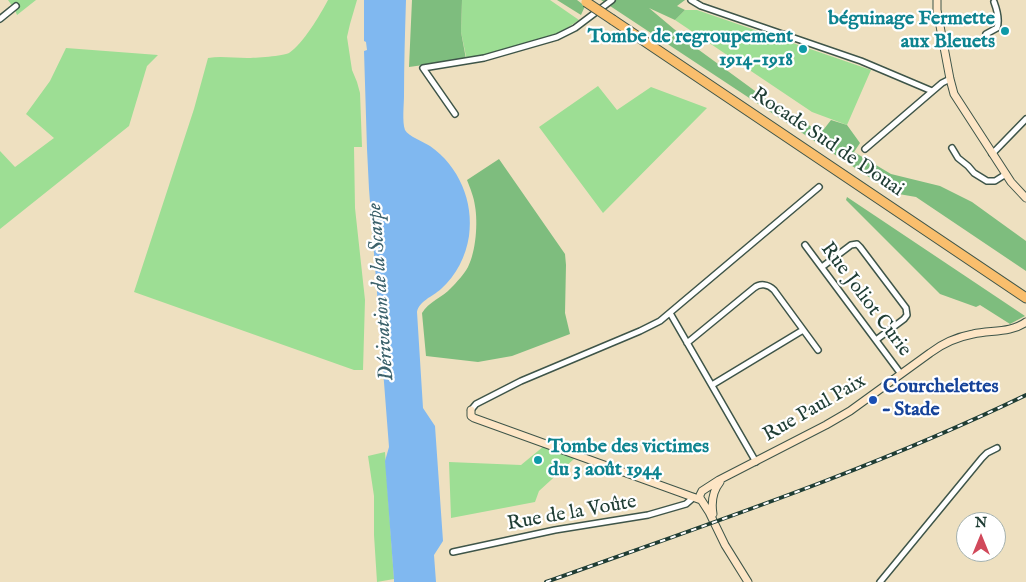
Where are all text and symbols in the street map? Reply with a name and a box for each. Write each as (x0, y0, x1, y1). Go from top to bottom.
place label: béguinage Fermette aux Bleuets (828, 8, 995, 55)
marker: béguinage Fermette aux Bleuets (999, 25, 1011, 37)
place label: Tombe de regroupement 1914-1918 (588, 26, 793, 73)
marker: Tombe de regroupement 1914-1918 (797, 43, 809, 55)
street label: Rocade Sud de Douai (746, 83, 908, 203)
water label: Dérivation de la Scarpe (363, 202, 401, 382)
street label: Rue Joliot Curie (814, 238, 916, 362)
street label: Rue Paul Paix (759, 370, 871, 448)
place label: Courchelettes – Stade (883, 376, 999, 423)
marker: Courchelettes – Stade (867, 394, 879, 406)
place label: Tombe des victimes du 3 août 1944 (548, 436, 709, 483)
marker: Tombe des victimes du 3 août 1944 (532, 454, 544, 466)
street label: Rue de la Voûte (505, 491, 639, 537)
north arrow (956, 512, 1006, 562)
text: N (975, 514, 987, 532)

